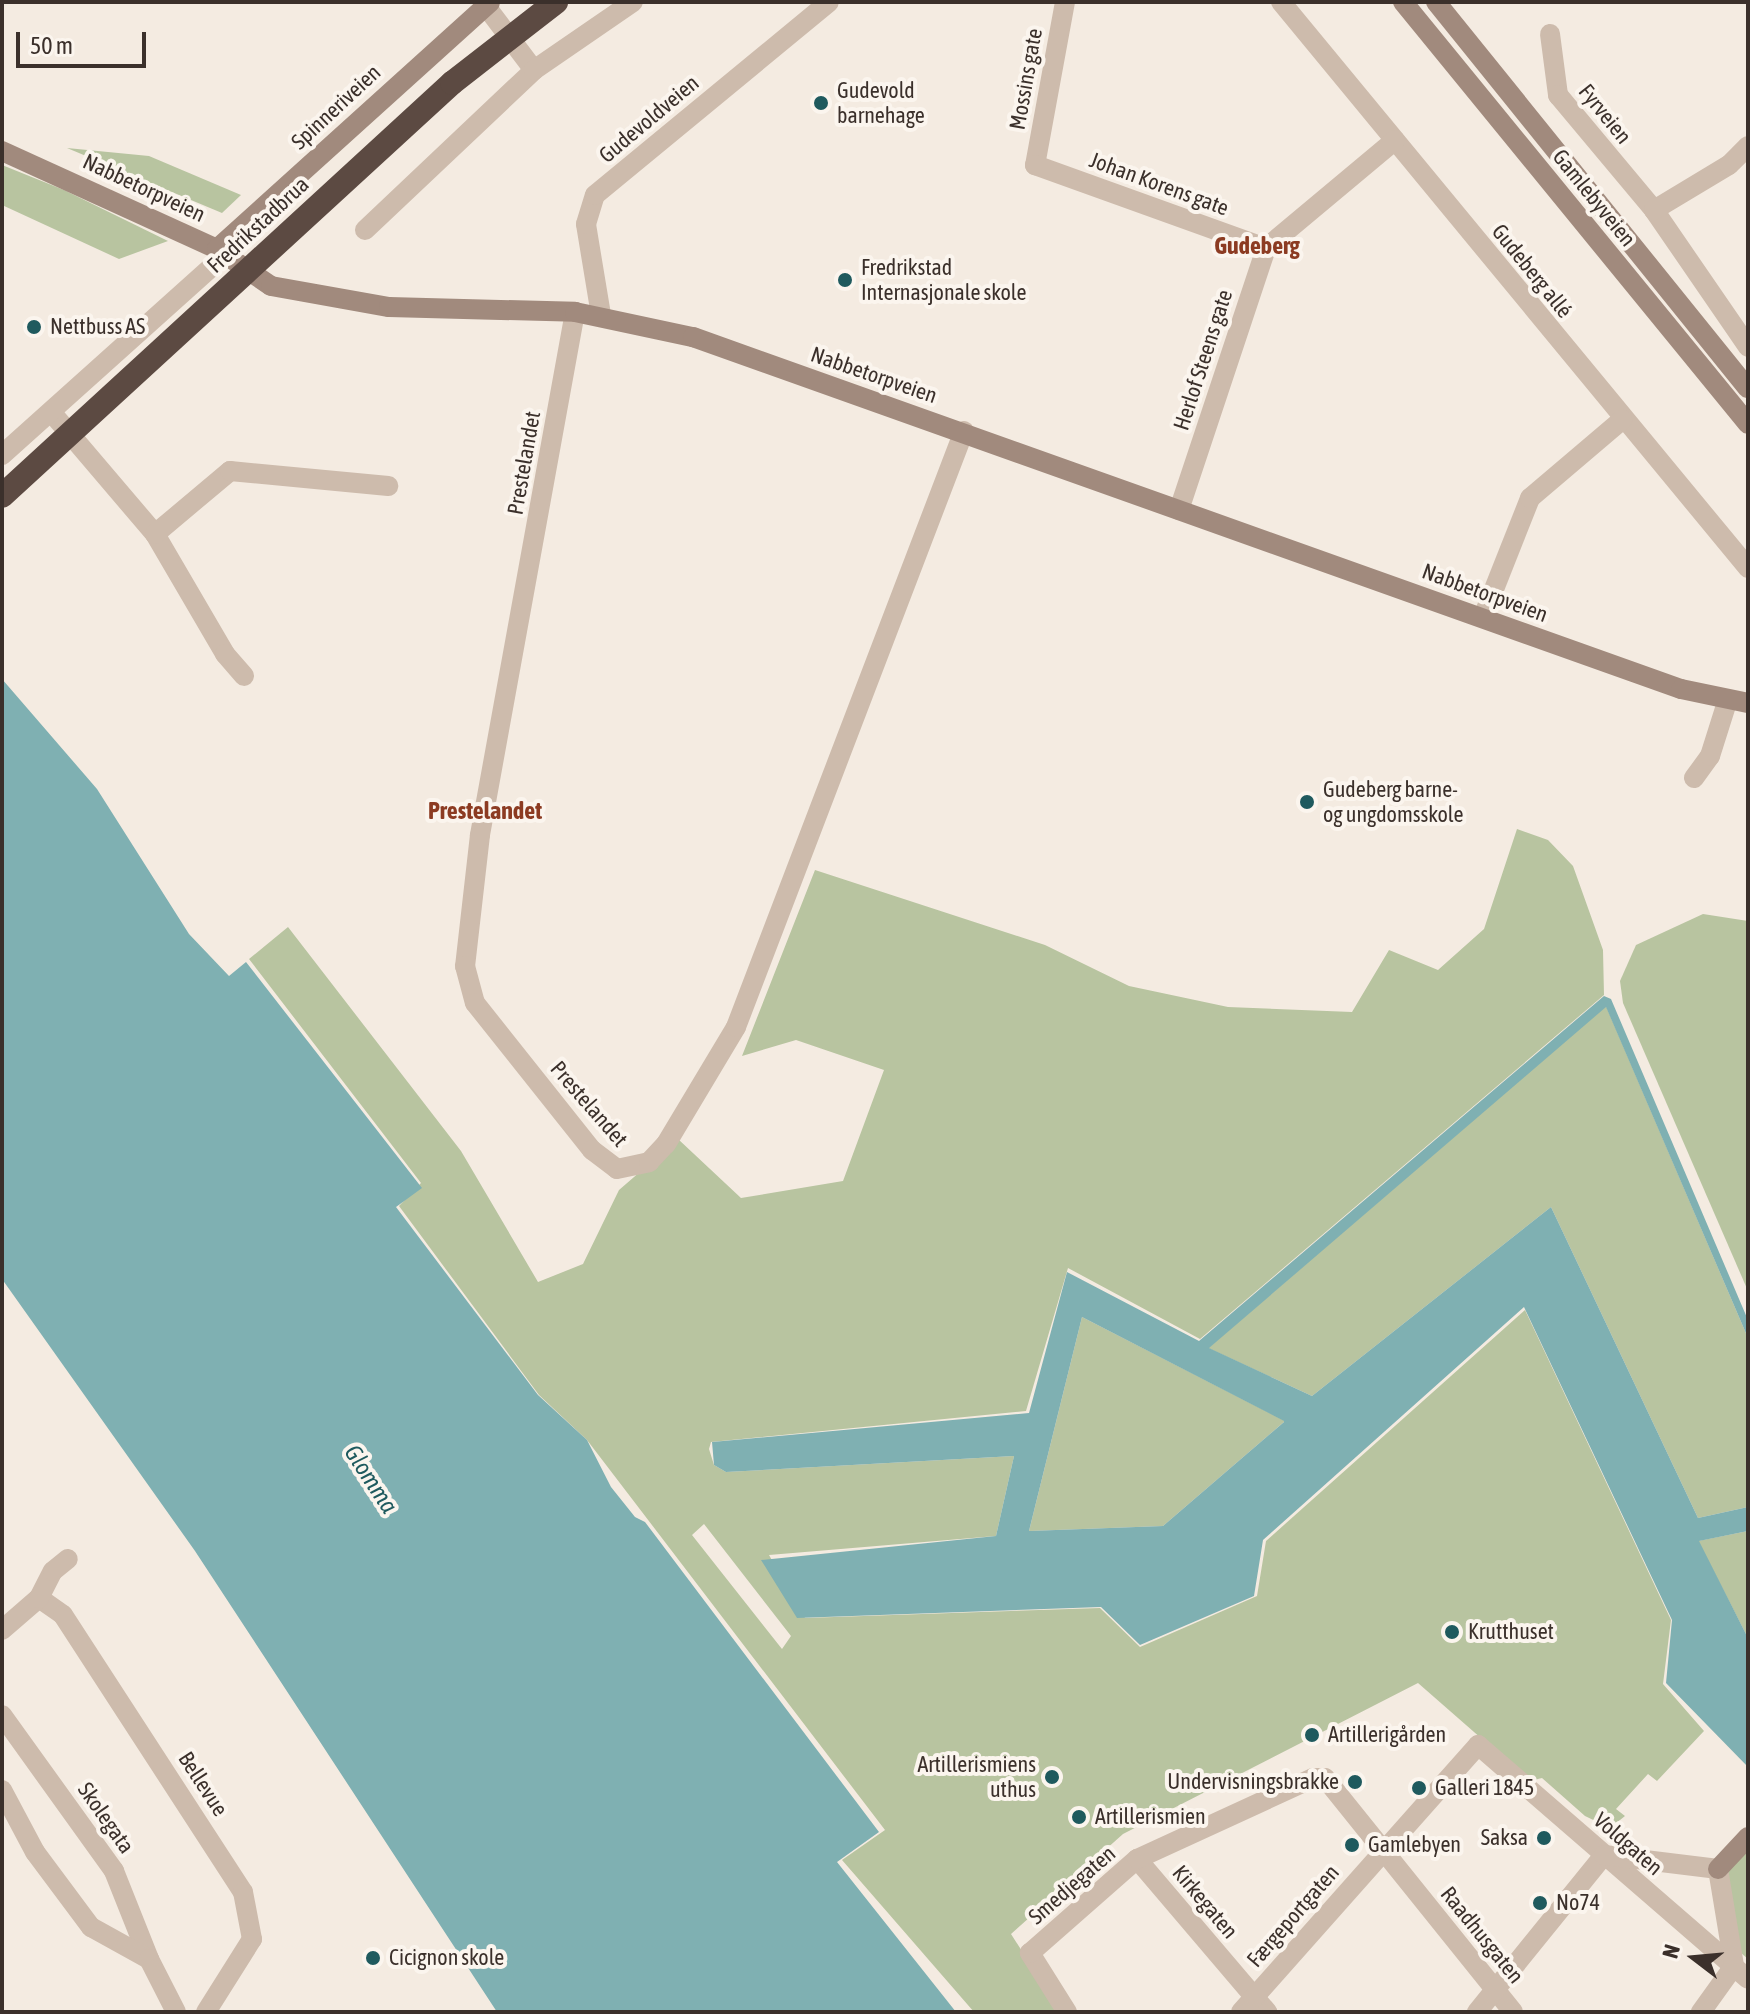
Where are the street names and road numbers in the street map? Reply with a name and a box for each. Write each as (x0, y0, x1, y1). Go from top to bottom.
street label: Mossins gate (1004, 26, 1048, 132)
street label: Spinneriveien (286, 59, 386, 155)
street label: Gudevoldveien (594, 70, 704, 168)
street label: Fyrveien (1573, 79, 1637, 149)
street label: Gamlebyveien (1547, 144, 1641, 252)
street label: Johan Korens gate (1086, 147, 1232, 221)
street label: Nabbetorpveien (79, 148, 209, 228)
street label: Fredrikstadbrua (202, 171, 314, 279)
street label: Gudeberg allé (1486, 219, 1578, 323)
street label: Herlof Steens gate (1168, 286, 1238, 434)
street label: Nabbetorpveien (807, 341, 941, 409)
street label: Prestelandet (502, 409, 546, 517)
street label: Nabbetorpveien (1419, 558, 1551, 628)
street label: Prestelandet (545, 1056, 633, 1152)
street label: Bellevue (173, 1747, 233, 1821)
street label: Skolegata (72, 1778, 140, 1858)
street label: Voldgaten (1588, 1807, 1668, 1881)
street label: Smedjegaten (1023, 1840, 1121, 1930)
street label: Færgeportgaten (1241, 1859, 1345, 1973)
street label: Kirkegaten (1167, 1860, 1243, 1944)
street label: Raadhusgaten (1435, 1881, 1529, 1989)

